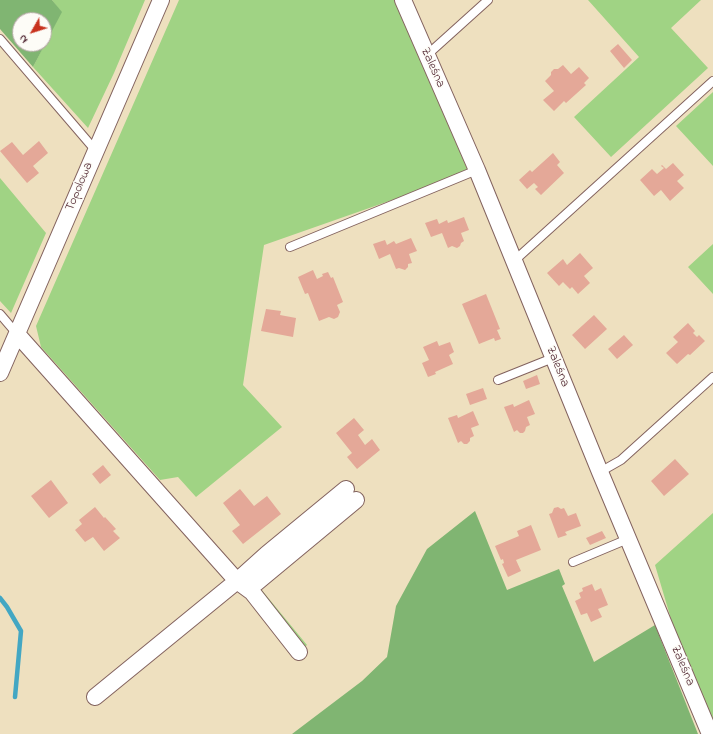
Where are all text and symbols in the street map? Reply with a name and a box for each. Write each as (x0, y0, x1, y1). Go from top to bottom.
north arrow (12, 12, 52, 52)
text: N (15, 31, 32, 47)
street label: Zaleśna (416, 45, 448, 91)
street label: Topolowa (63, 160, 97, 214)
street label: Zaleśna (542, 344, 572, 390)
street label: Zaleśna (667, 643, 697, 689)

